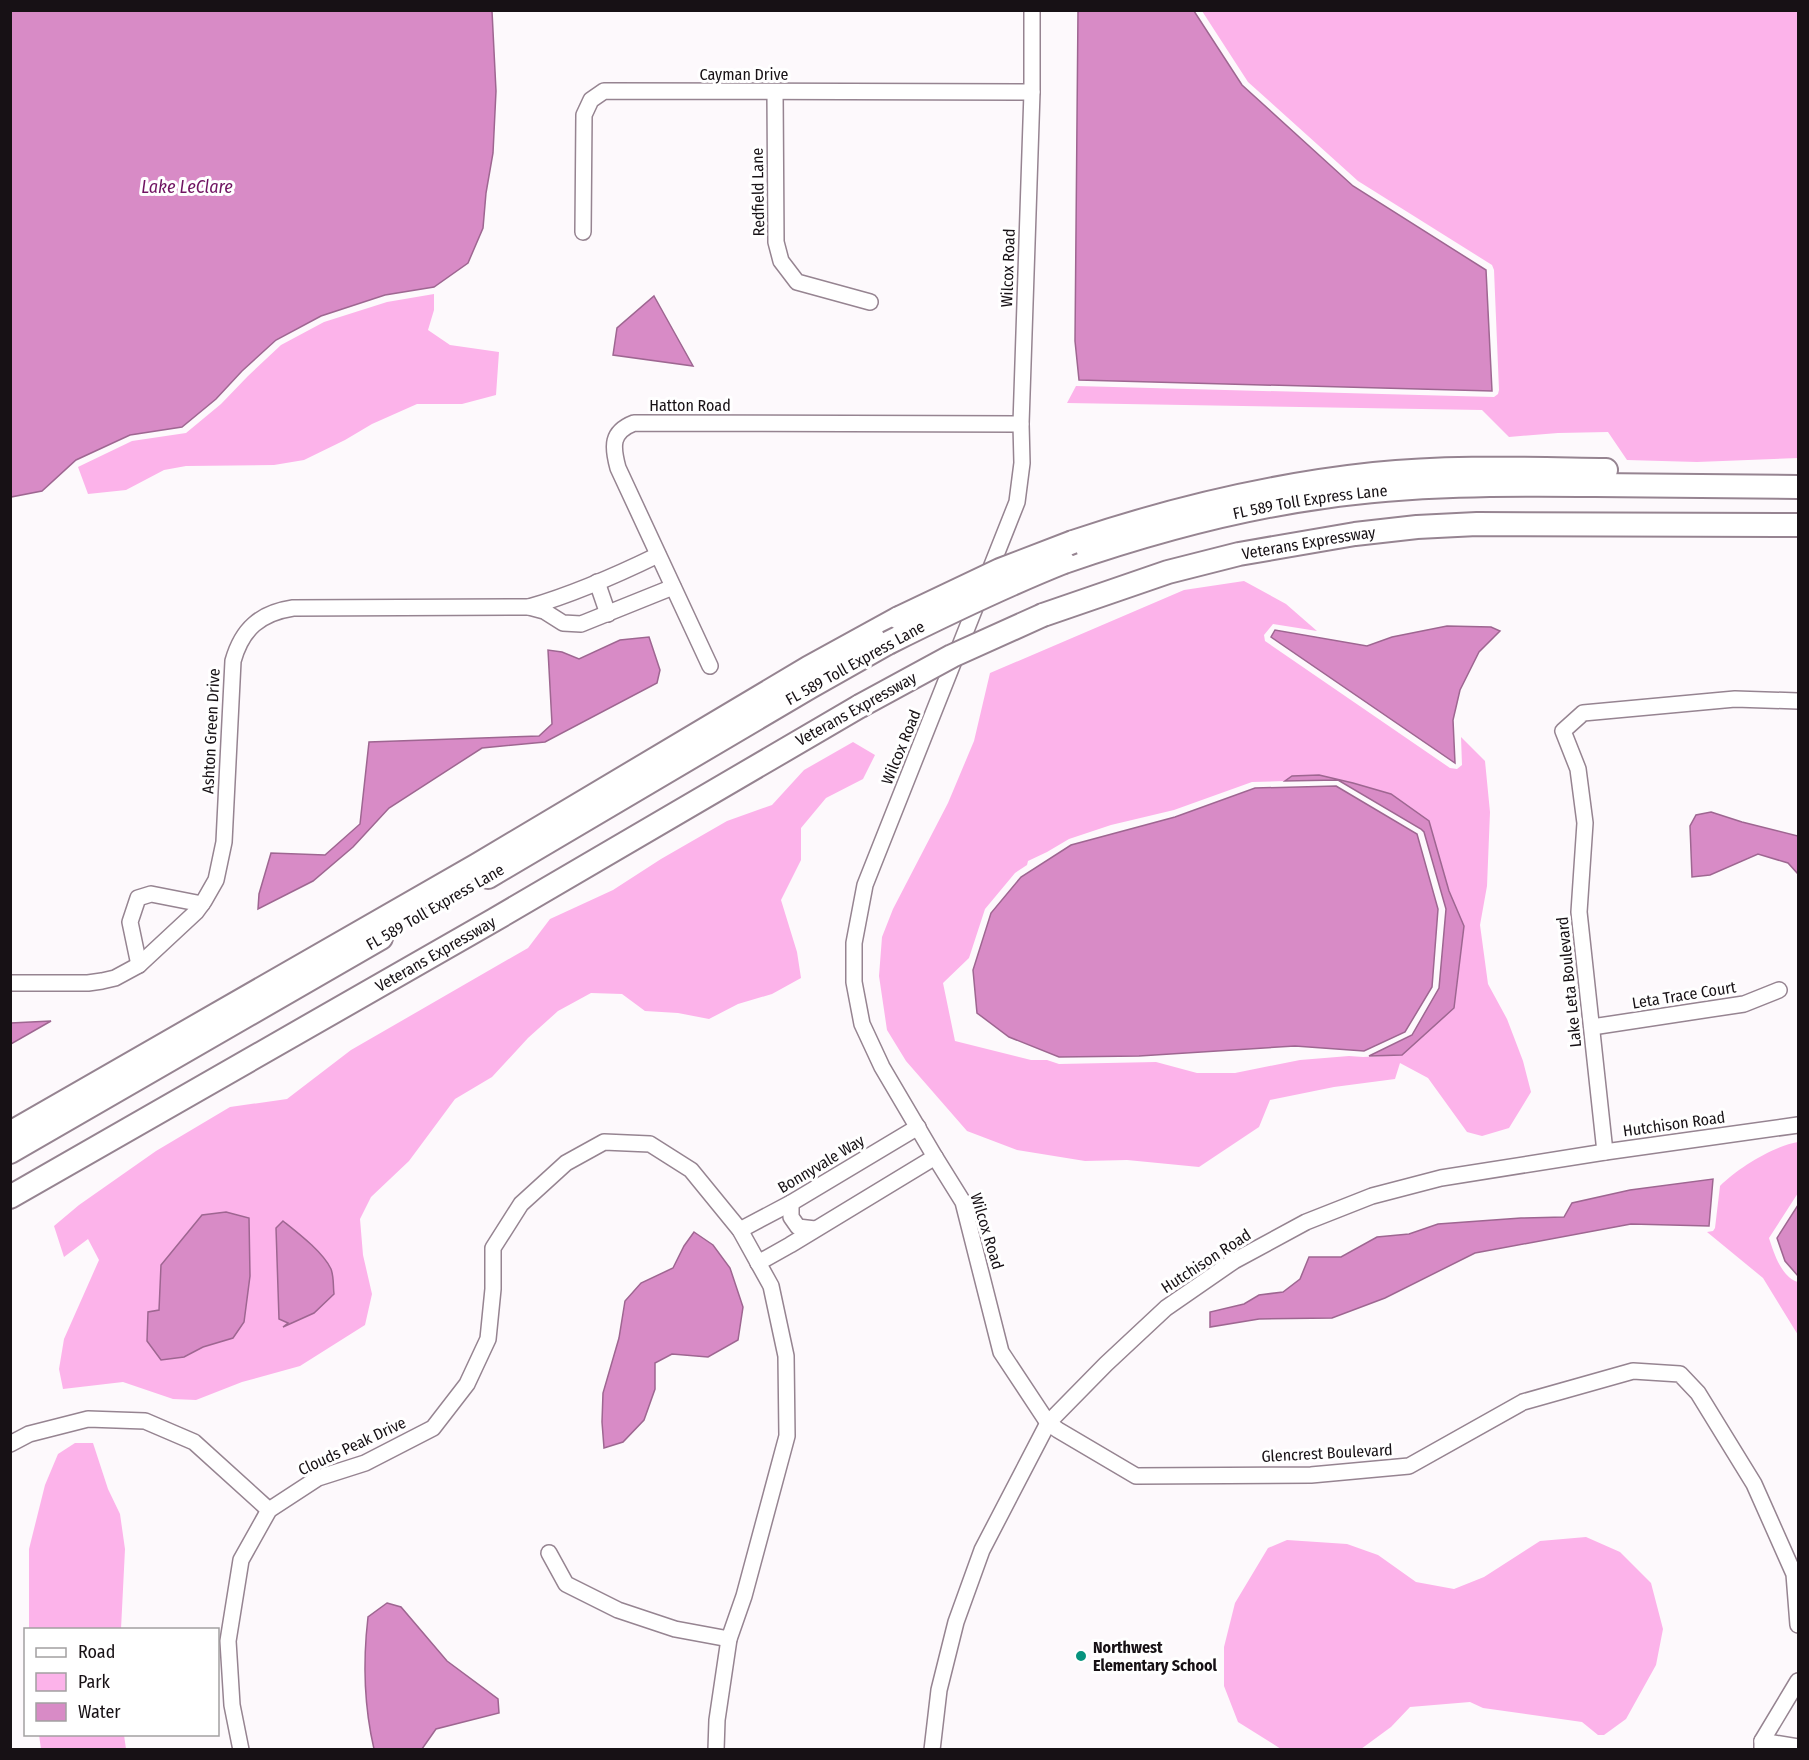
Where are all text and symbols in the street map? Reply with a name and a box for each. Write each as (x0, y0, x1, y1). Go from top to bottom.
street label: Cayman Drive (700, 65, 789, 84)
street label: Redfield Lane (748, 147, 768, 237)
water label: Lake LeClare (141, 176, 233, 198)
street label: Wilcox Road (997, 228, 1019, 308)
street label: Hatton Road (649, 396, 731, 415)
street label: FL 589 Toll Express Lane (1231, 480, 1388, 523)
street label: Veterans Expressway (1240, 522, 1377, 563)
street label: FL 589 Toll Express Lane (782, 617, 928, 709)
street label: Ashton Green Drive (198, 668, 224, 794)
street label: Veterans Expressway (792, 668, 920, 750)
street label: Wilcox Road (877, 707, 925, 787)
street label: FL 589 Toll Express Lane (363, 860, 507, 954)
street label: Veterans Expressway (372, 911, 499, 995)
street label: Lake Leta Boulevard (1553, 916, 1585, 1048)
street label: Leta Trace Court (1631, 977, 1738, 1013)
street label: Hutchison Road (1622, 1107, 1726, 1141)
street label: Bonnyvale Way (774, 1130, 868, 1197)
street label: Wilcox Road (966, 1190, 1008, 1272)
street label: Hutchison Road (1158, 1225, 1254, 1297)
street label: Clouds Peak Drive (295, 1413, 409, 1479)
street label: Glencrest Boulevard (1261, 1440, 1393, 1466)
legend (24, 1628, 219, 1736)
place label: Northwest Elementary School (1093, 1638, 1218, 1675)
text: Road (78, 1641, 115, 1663)
marker: Northwest Elementary School (1074, 1649, 1088, 1663)
text: Park (78, 1671, 111, 1693)
text: Water (78, 1701, 121, 1723)

